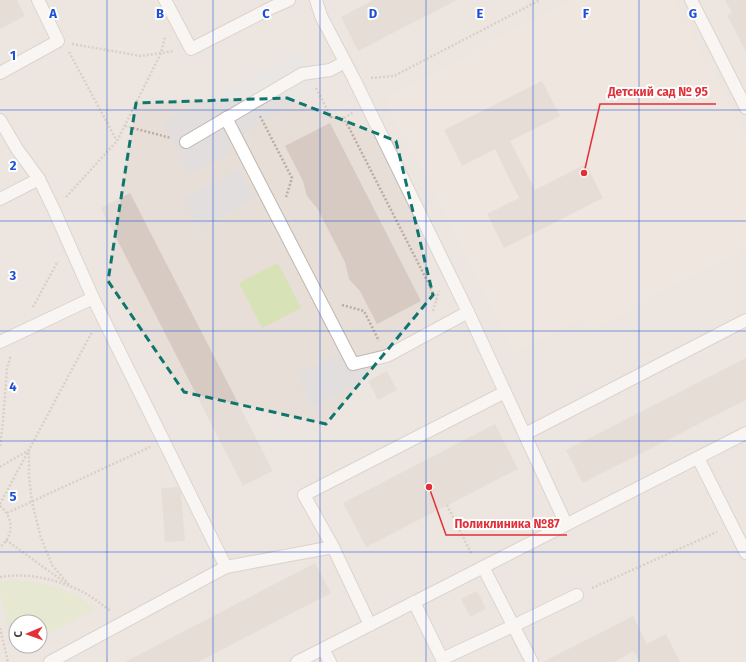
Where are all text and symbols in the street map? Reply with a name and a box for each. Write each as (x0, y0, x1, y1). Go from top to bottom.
text: A (48, 6, 57, 21)
text: B (156, 6, 164, 21)
text: C (262, 6, 270, 21)
text: D (369, 6, 378, 21)
text: E (477, 6, 484, 21)
text: F (583, 6, 590, 21)
text: G (689, 6, 697, 21)
text: 1 (10, 48, 16, 63)
callout: Детский сад № 95 (600, 80, 716, 104)
text: Детский сад № 95 (607, 85, 709, 99)
text: 2 (10, 158, 17, 173)
text: 3 (9, 268, 17, 283)
text: 4 (9, 379, 17, 394)
text: 5 (10, 489, 17, 504)
callout: Поликлиника №87 (446, 511, 567, 535)
text: Поликлиника №87 (454, 517, 560, 531)
north arrow (8, 614, 48, 654)
text: С (12, 630, 25, 638)

